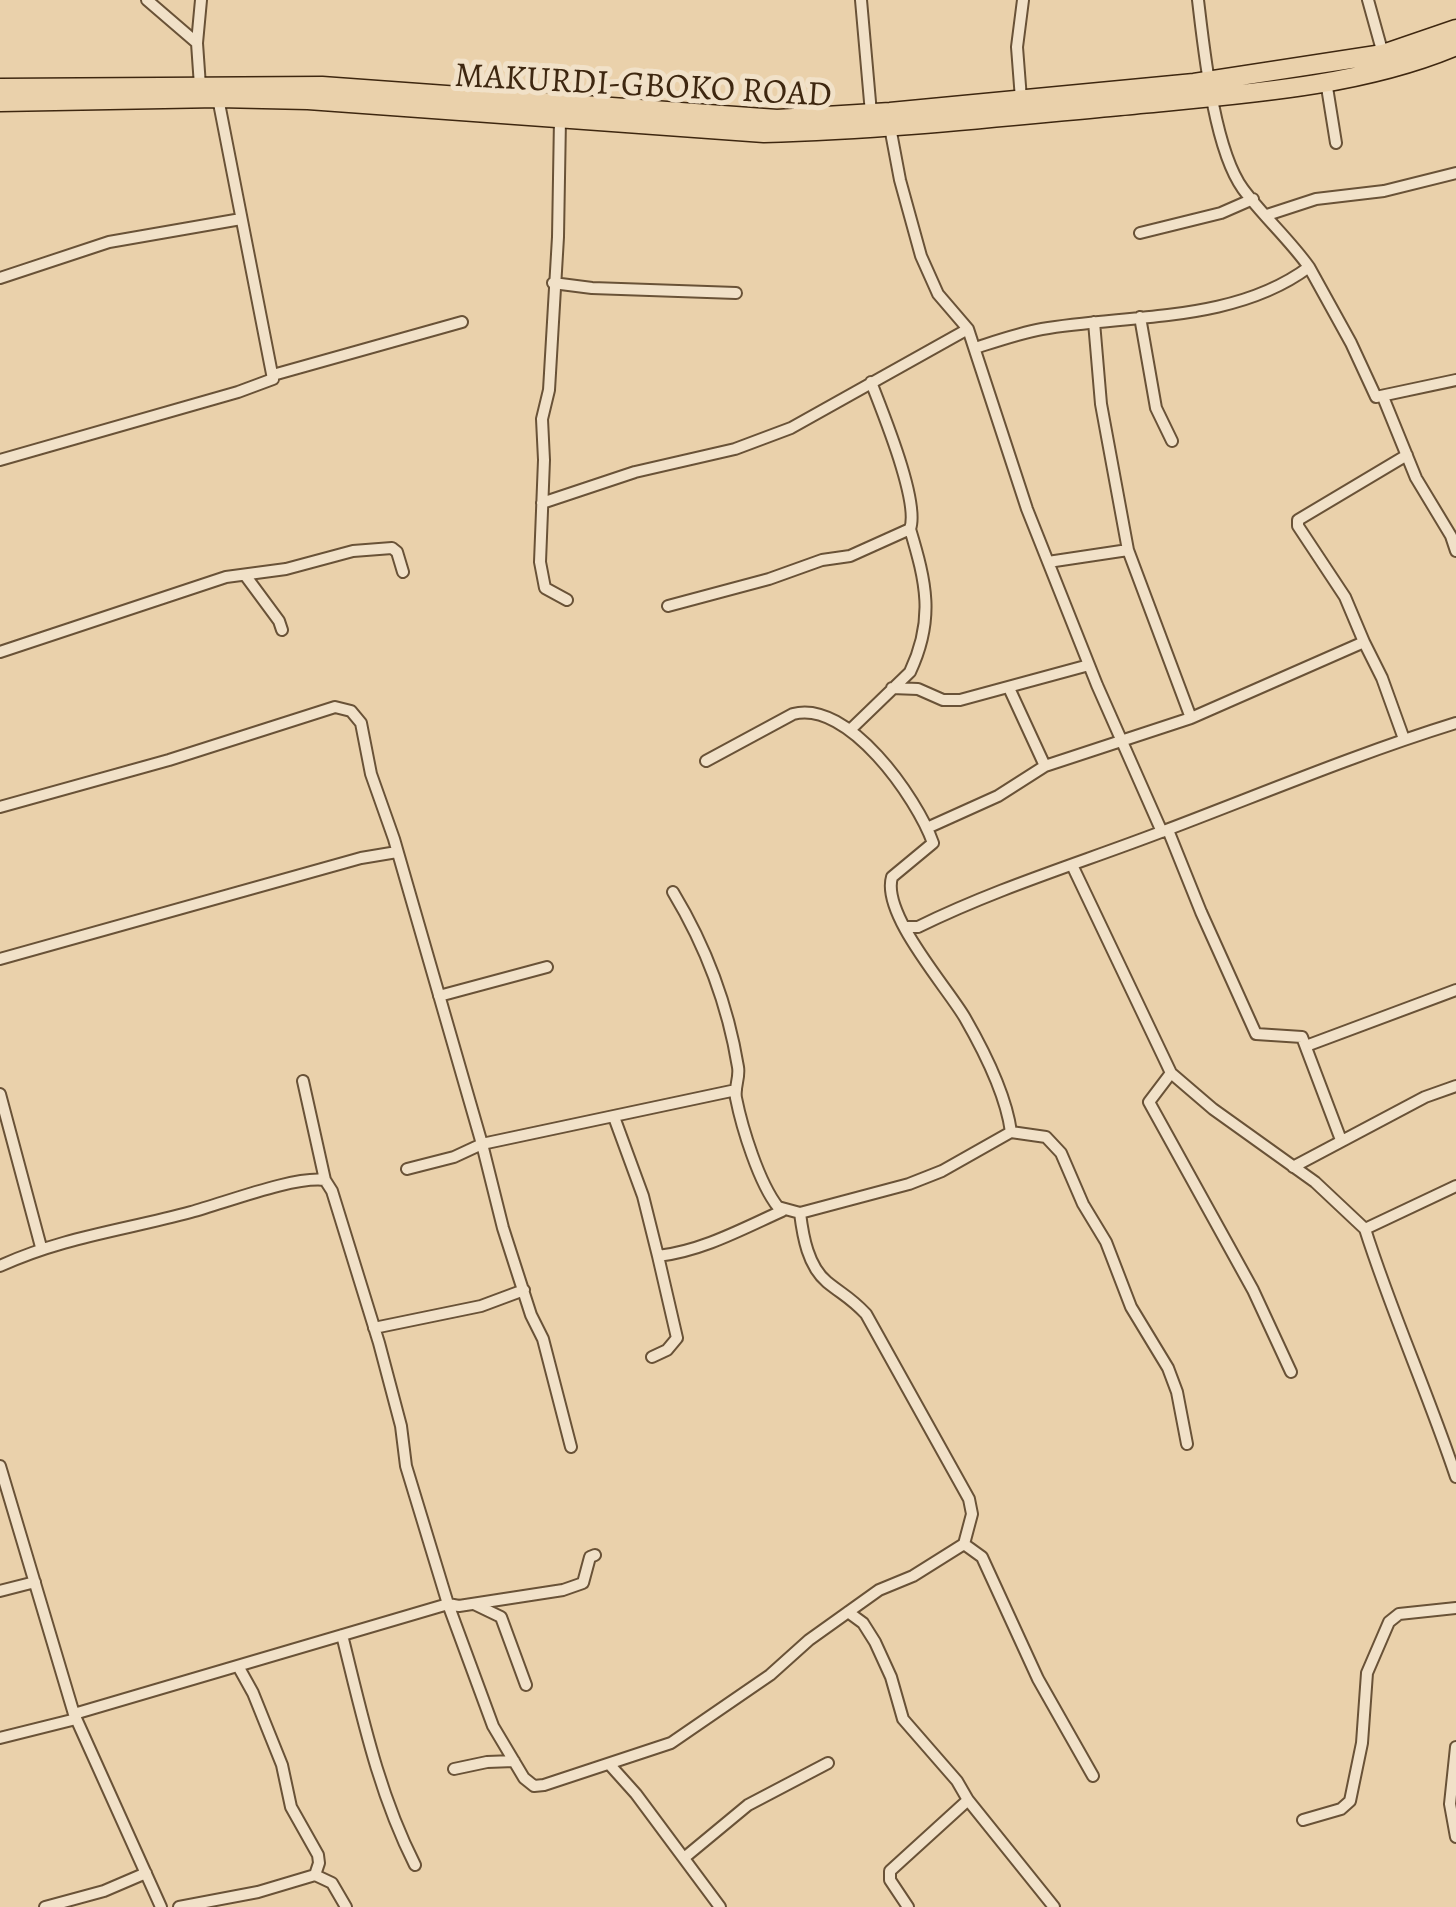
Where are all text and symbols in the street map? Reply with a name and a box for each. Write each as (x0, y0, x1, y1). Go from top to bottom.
street label: MAKURDI-GBOKO ROAD (453, 56, 833, 118)

